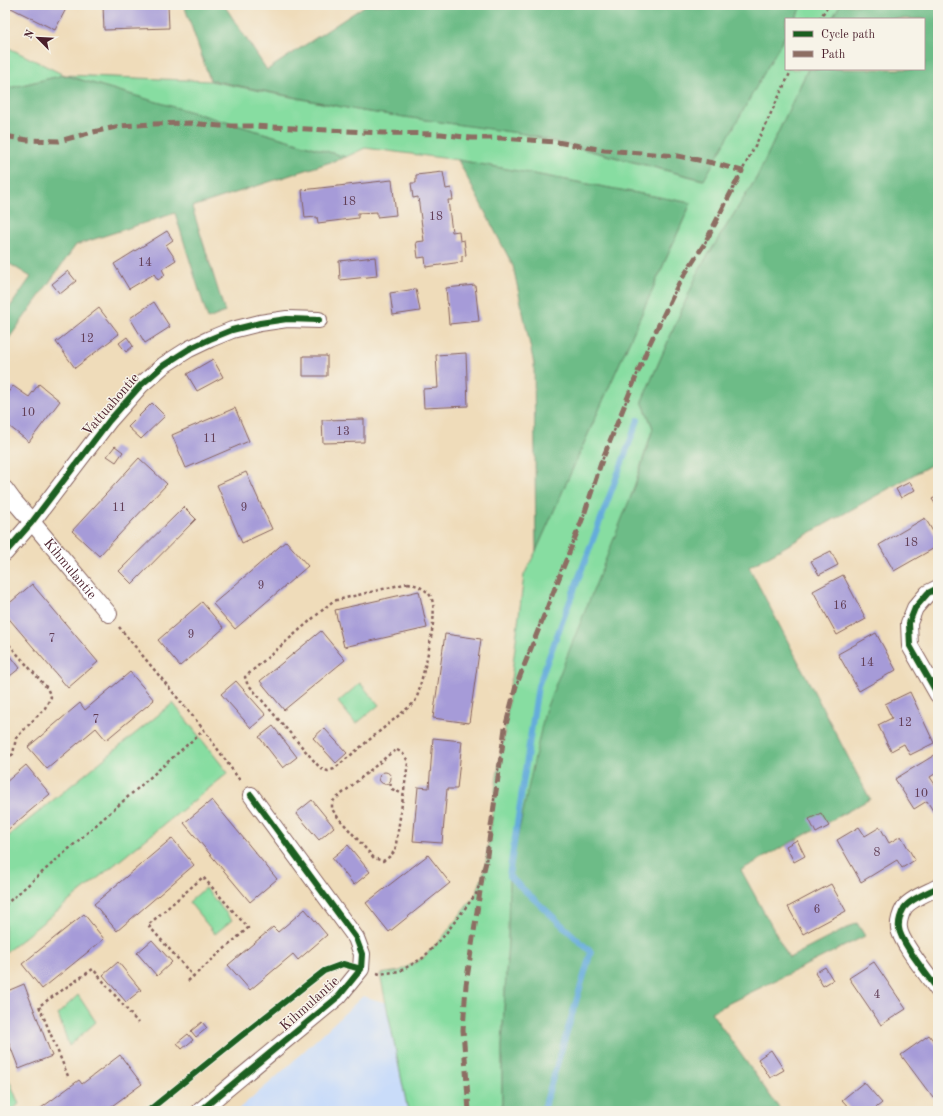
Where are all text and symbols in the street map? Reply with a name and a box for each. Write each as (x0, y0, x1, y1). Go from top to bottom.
north arrow (18, 18, 58, 58)
legend (785, 18, 925, 70)
text: N (24, 28, 37, 41)
text: Cycle path (821, 29, 876, 41)
text: Path (821, 49, 846, 61)
house number: 18 (342, 196, 356, 208)
house number: 18 (429, 211, 443, 223)
house number: 14 (138, 257, 152, 269)
house number: 12 (80, 333, 94, 345)
street label: Vattuahontie (80, 371, 142, 439)
house number: 10 (21, 407, 35, 419)
house number: 13 (336, 426, 350, 438)
house number: 11 (203, 433, 217, 445)
house number: 11 (112, 502, 126, 514)
house number: 9 (241, 502, 247, 514)
street label: Kihmulantie (41, 536, 99, 602)
house number: 18 (904, 537, 918, 549)
house number: 9 (258, 580, 264, 592)
house number: 16 (833, 600, 847, 612)
house number: 9 (188, 629, 194, 641)
house number: 7 (49, 633, 55, 645)
house number: 14 (860, 657, 874, 669)
house number: 7 (93, 714, 99, 726)
house number: 12 (898, 717, 912, 729)
house number: 10 (914, 788, 928, 800)
house number: 8 (874, 847, 881, 859)
house number: 6 (814, 904, 821, 916)
street label: Kihmulantie (278, 974, 342, 1034)
house number: 4 (874, 989, 881, 1001)

